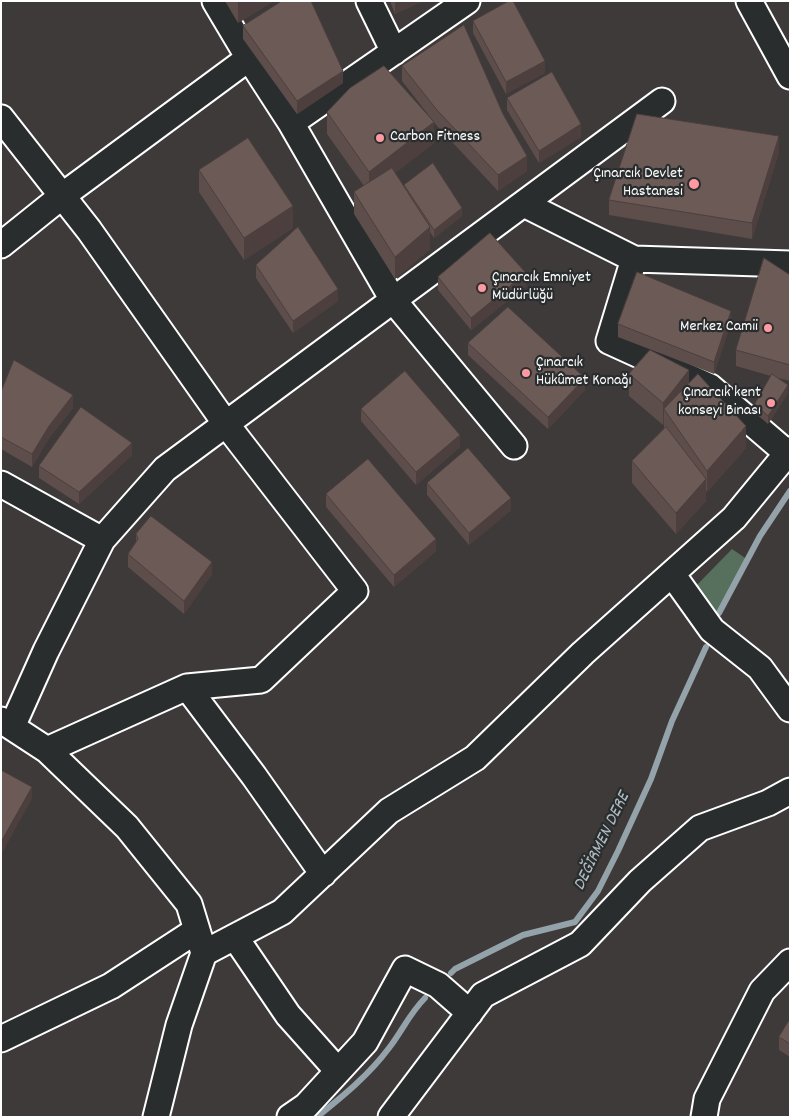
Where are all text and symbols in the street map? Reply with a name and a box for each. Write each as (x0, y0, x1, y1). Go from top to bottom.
place label: Carbon Fitness (390, 128, 480, 148)
marker: Carbon Fitness (374, 132, 386, 144)
place label: Çınarcık Devlet Hastanesi (593, 165, 683, 203)
marker: Çınarcık Devlet Hastanesi (687, 177, 701, 191)
place label: Çınarcık Emniyet Müdürlüğü (492, 269, 591, 307)
marker: Çınarcık Emniyet Müdürlüğü (476, 282, 488, 294)
place label: Merkez Camii (680, 318, 758, 338)
marker: Merkez Camii (762, 322, 774, 334)
place label: Çınarcık Hükûmet Konağı (536, 354, 632, 392)
marker: Çınarcık Hükûmet Konağı (520, 367, 532, 379)
place label: Çınarcık kent konseyi Binası (678, 384, 761, 422)
marker: Çınarcık kent konseyi Binası (765, 397, 777, 409)
water label: DEĞİRMEN DERE (570, 789, 636, 895)

